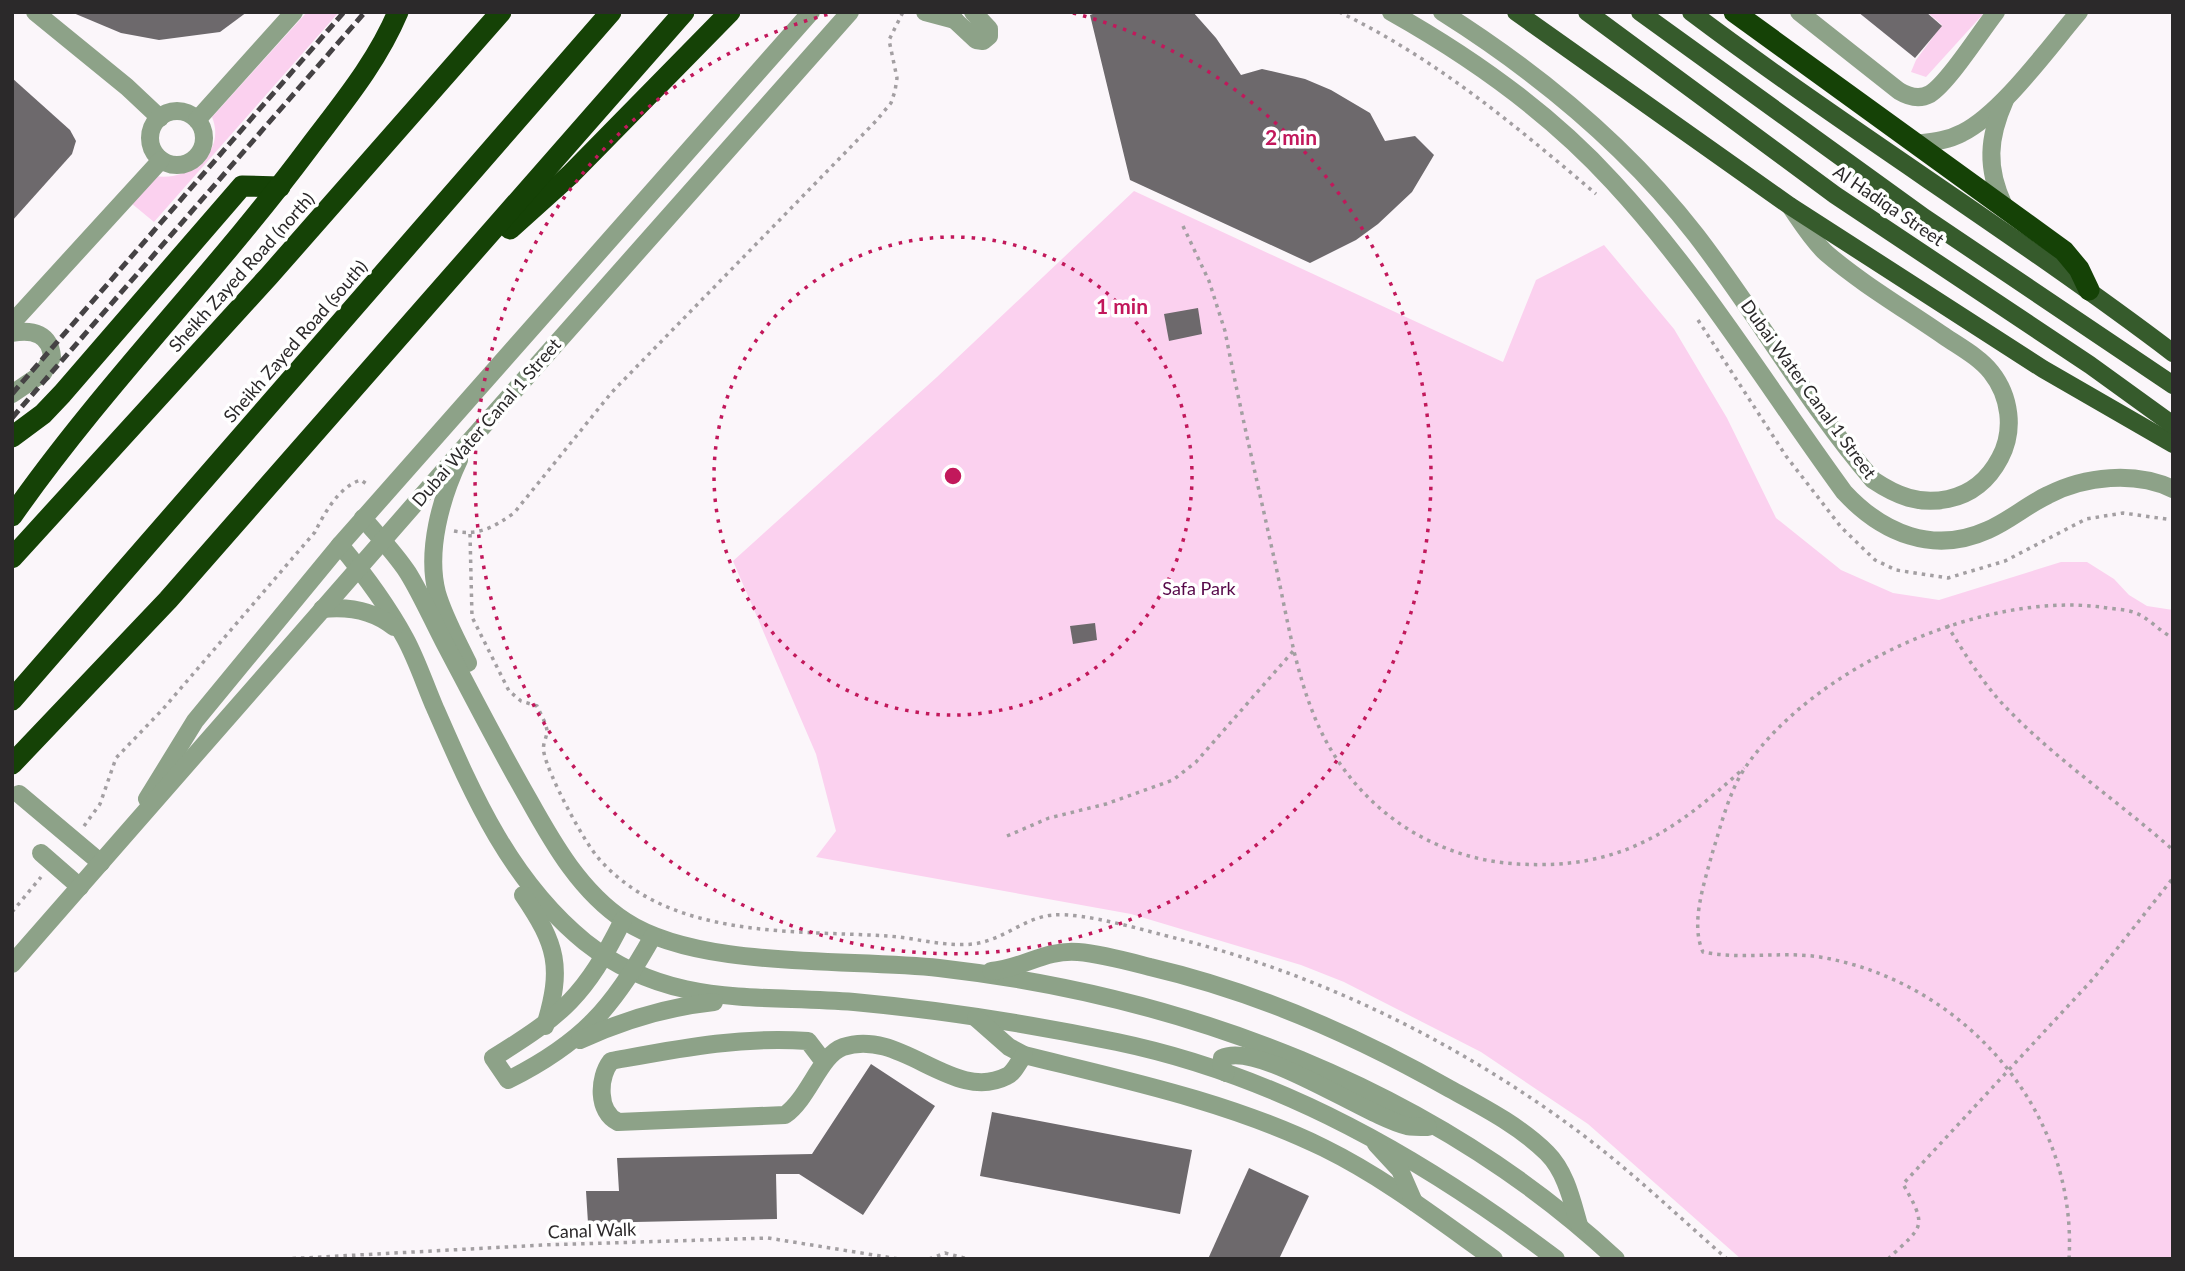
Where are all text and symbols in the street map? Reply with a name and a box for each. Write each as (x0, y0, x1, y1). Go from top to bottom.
text: 2 min (1265, 124, 1317, 149)
street label: Al Hadiqa Street (1829, 160, 1949, 250)
street label: Sheikh Zayed Road (north) (164, 188, 318, 356)
street label: Sheikh Zayed Road (south) (218, 255, 372, 427)
text: 1 min (1096, 293, 1148, 318)
street label: Dubai Water Canal 1 Street (1737, 295, 1882, 483)
street label: Dubai Water Canal 1 Street (407, 333, 565, 511)
centre of rings (941, 464, 965, 488)
park label: Safa Park (1162, 577, 1237, 599)
street label: Canal Walk (547, 1217, 637, 1243)

